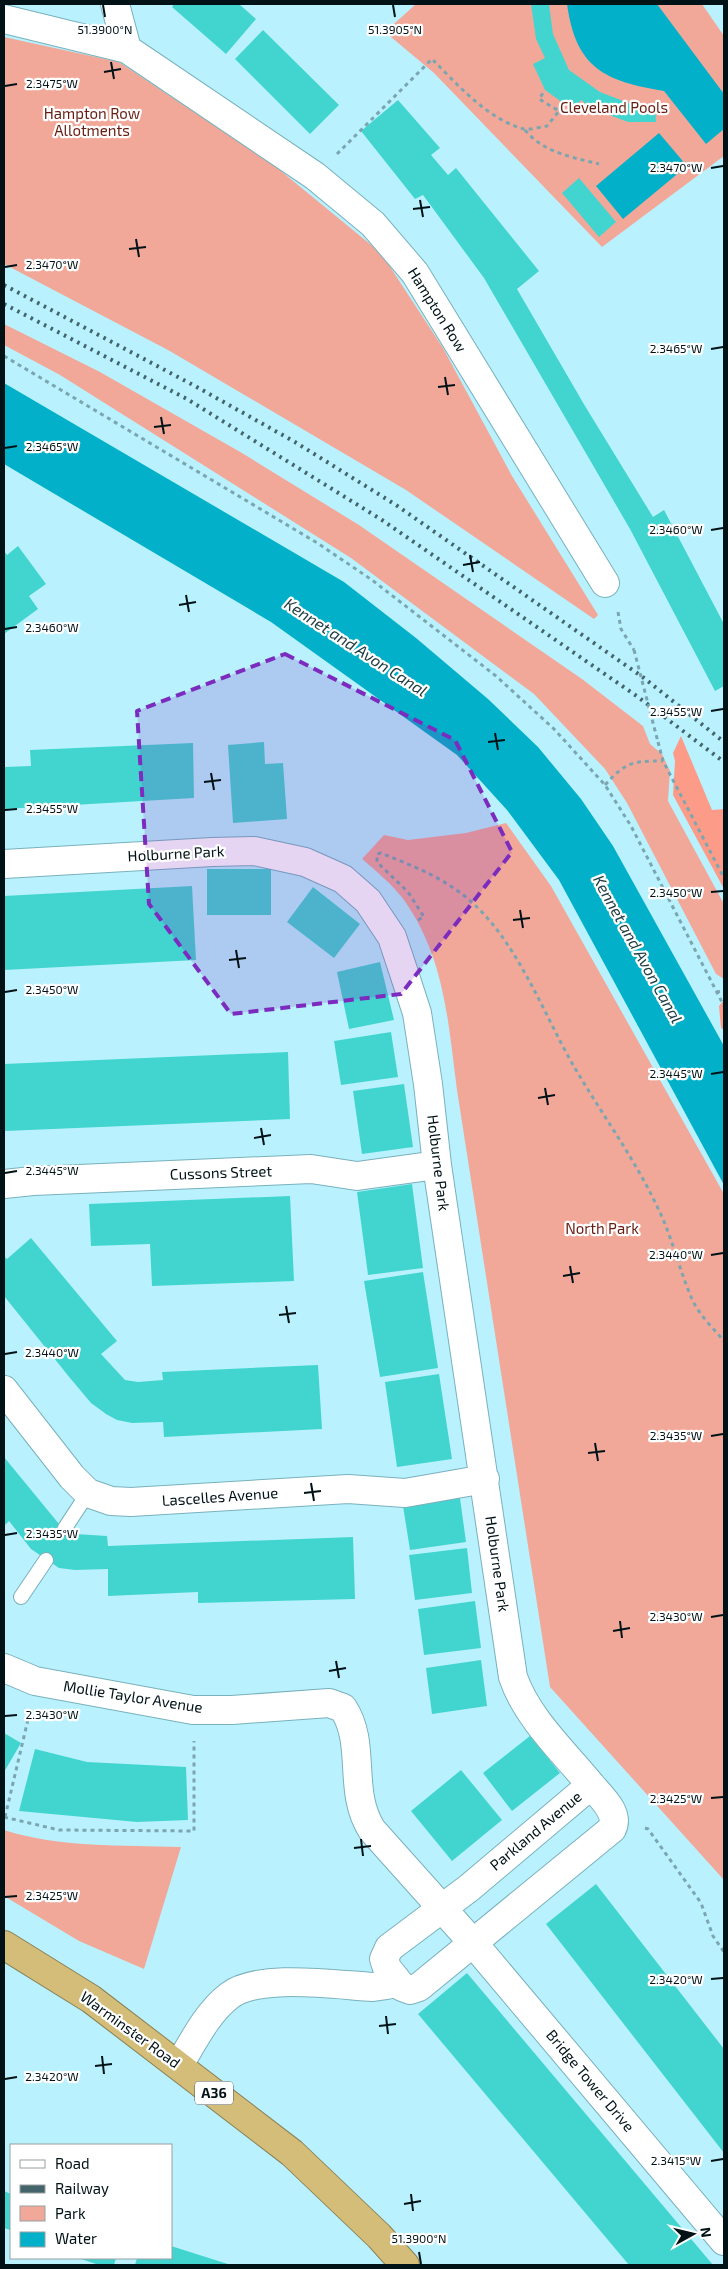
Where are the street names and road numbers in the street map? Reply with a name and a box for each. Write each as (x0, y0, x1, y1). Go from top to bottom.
street label: Hampton Row (405, 264, 471, 355)
street label: Holburne Park (127, 841, 225, 865)
street label: Holburne Park (424, 1114, 454, 1212)
street label: Cussons Street (170, 1161, 273, 1183)
street label: Lascelles Avenue (161, 1483, 279, 1509)
street label: Holburne Park (482, 1515, 514, 1613)
street label: Mollie Taylor Avenue (62, 1676, 204, 1716)
street label: Parkland Avenue (486, 1787, 585, 1874)
street label: Warminster Road (77, 1987, 184, 2071)
street label: Bridge Tower Drive (543, 2026, 639, 2135)
road number: A36 (195, 2082, 233, 2104)

